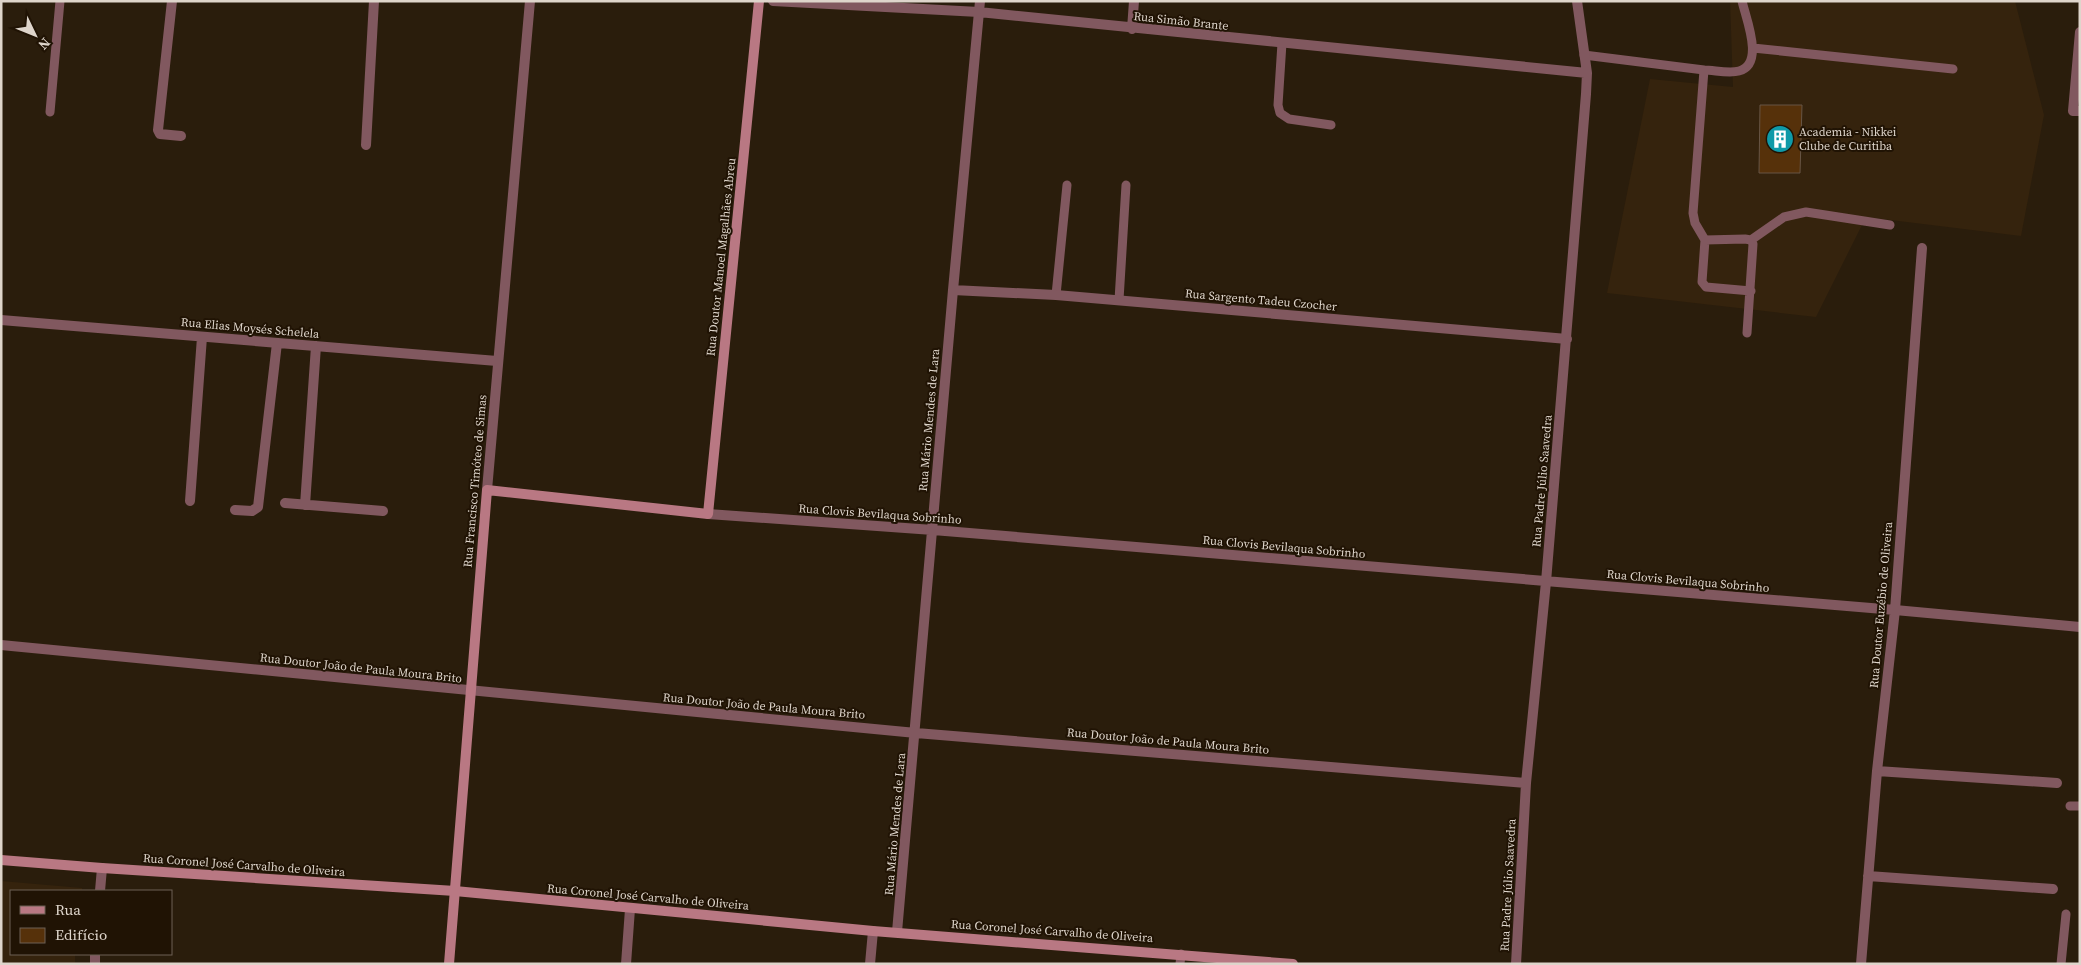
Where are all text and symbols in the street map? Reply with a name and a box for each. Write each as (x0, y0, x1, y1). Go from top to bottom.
street label: Rua Simão Brante (1133, 8, 1229, 34)
north arrow (10, 10, 60, 60)
text: N (34, 33, 55, 54)
building icon: Academia - Nikkei Clube de Curitiba (1765, 124, 1795, 154)
place label: Academia - Nikkei Clube de Curitiba (1799, 124, 1897, 154)
street label: Rua Doutor Manoel Magalhães Abreu (703, 157, 739, 357)
street label: Rua Sargento Tadeu Czocher (1184, 285, 1338, 315)
street label: Rua Elias Moysés Schelela (180, 314, 321, 342)
street label: Rua Mário Mendes de Lara (915, 347, 943, 492)
street label: Rua Francisco Timóteo de Simas (459, 394, 491, 568)
street label: Rua Padre Júlio Saavedra (1528, 413, 1556, 548)
street label: Rua Clovis Bevilaqua Sobrinho (798, 500, 963, 528)
street label: Rua Doutor Euzébio de Oliveira (1866, 520, 1896, 689)
street label: Rua Clovis Bevilaqua Sobrinho (1202, 532, 1367, 562)
street label: Rua Clovis Bevilaqua Sobrinho (1606, 566, 1771, 596)
street label: Rua Doutor João de Paula Moura Brito (259, 649, 463, 687)
street label: Rua Doutor João de Paula Moura Brito (662, 689, 866, 723)
street label: Rua Doutor João de Paula Moura Brito (1066, 724, 1270, 758)
street label: Rua Mário Mendes de Lara (881, 751, 909, 896)
street label: Rua Padre Júlio Saavedra (1497, 817, 1520, 952)
street label: Rua Coronel José Carvalho de Oliveira (142, 850, 346, 880)
street label: Rua Coronel José Carvalho de Oliveira (546, 880, 750, 914)
legend (10, 890, 172, 955)
text: Rua (55, 899, 81, 920)
street label: Rua Coronel José Carvalho de Oliveira (950, 916, 1154, 946)
text: Edifício (55, 924, 107, 945)

